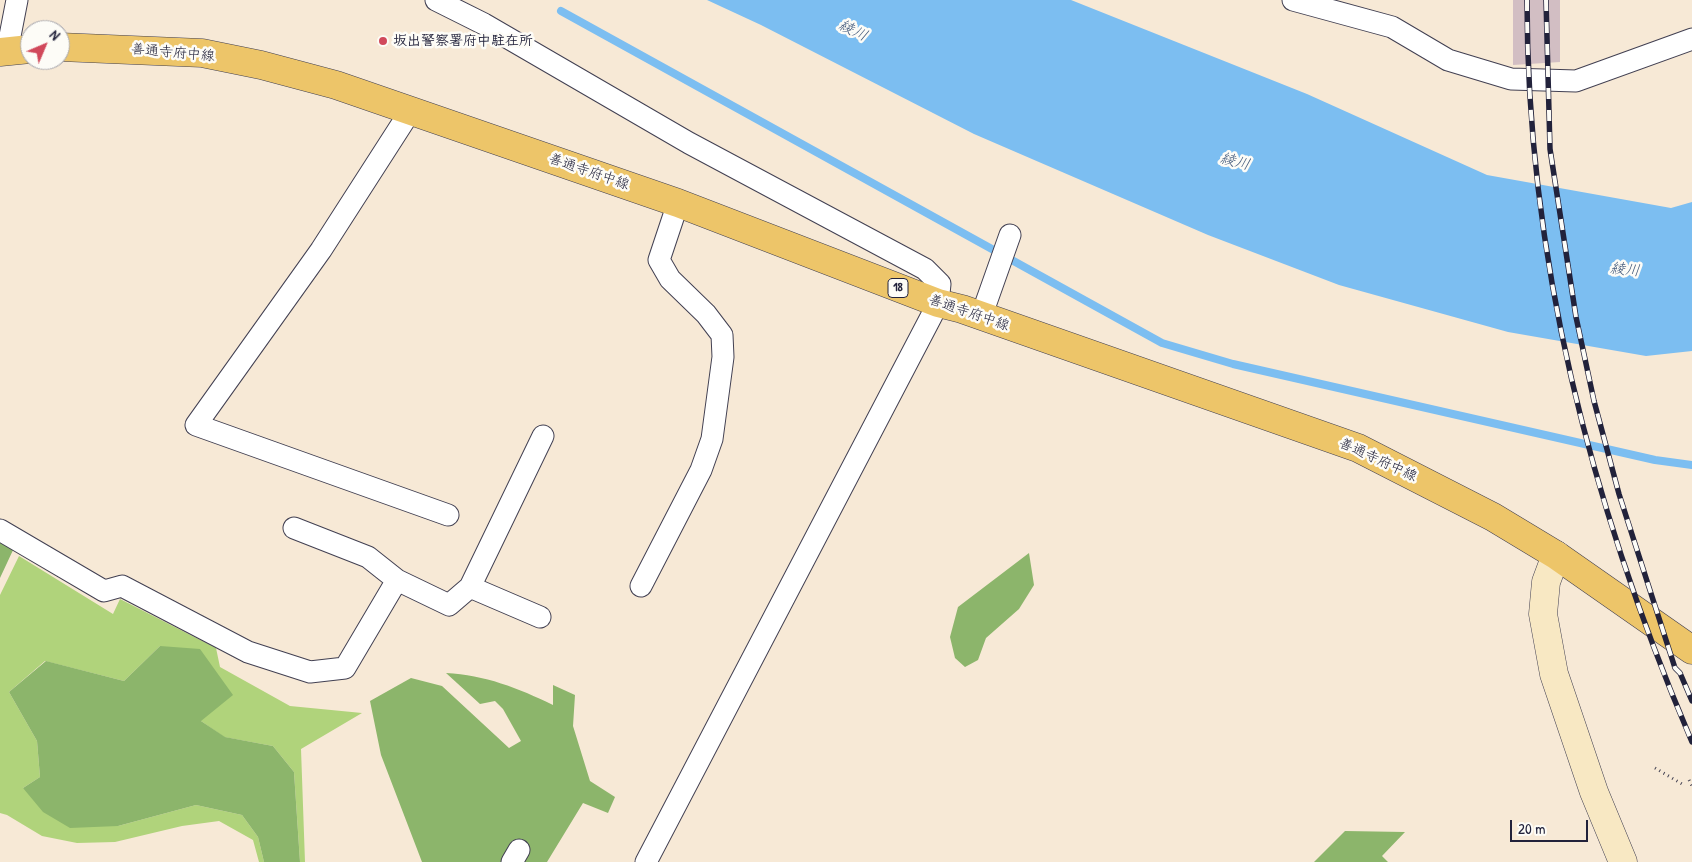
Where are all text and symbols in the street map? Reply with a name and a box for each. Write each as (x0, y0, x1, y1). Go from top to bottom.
water label: 綾川 (836, 16, 870, 46)
north arrow (20, 20, 70, 70)
text: N (46, 25, 65, 44)
place label: 坂出警察署府中駐在所 (393, 33, 533, 49)
marker: 坂出警察署府中駐在所 (377, 35, 389, 47)
street label: 善通寺府中線 (130, 41, 216, 65)
water label: 綾川 (1218, 149, 1252, 175)
street label: 善通寺府中線 (547, 150, 631, 194)
water label: 綾川 (1609, 259, 1641, 281)
road number: 18 (888, 278, 908, 298)
street label: 善通寺府中線 (927, 291, 1011, 335)
street label: 善通寺府中線 (1336, 435, 1420, 485)
scale bar (1512, 810, 1590, 842)
text: 20 m (1518, 818, 1545, 839)

